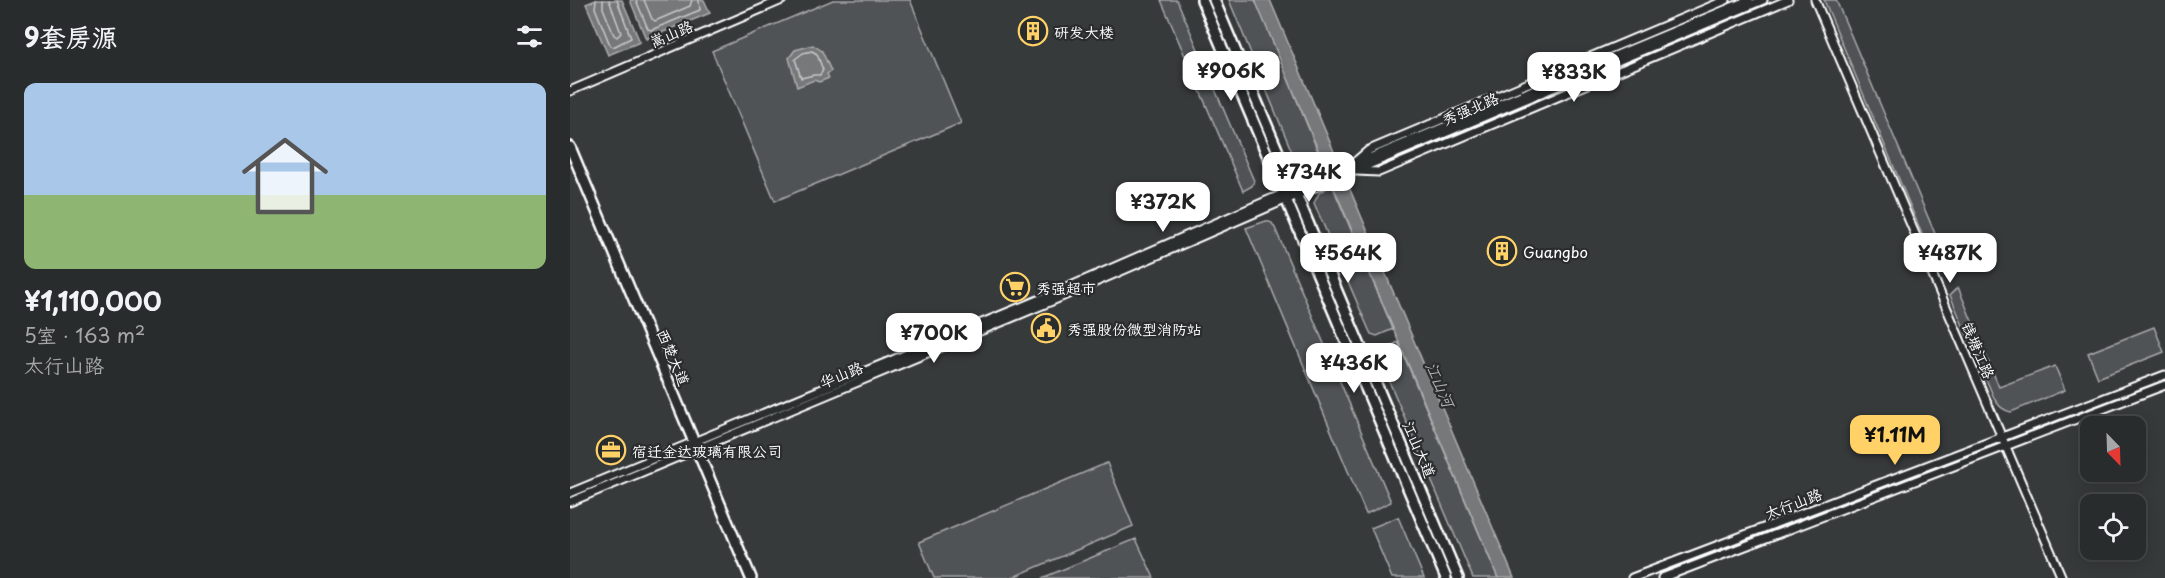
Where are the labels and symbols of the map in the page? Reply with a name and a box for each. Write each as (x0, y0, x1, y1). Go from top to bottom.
street label: 嵩山路 (646, 14, 696, 52)
building icon: 研发大楼 (1017, 15, 1049, 47)
place label: 研发大楼 (1054, 20, 1114, 43)
pin: ¥906K (1189, 51, 1273, 102)
pin: ¥833K (1532, 52, 1616, 103)
street label: 秀强北路 (1438, 86, 1502, 130)
pin: ¥734K (1267, 152, 1351, 203)
pin: ¥372K (1121, 182, 1205, 233)
pin: ¥564K (1306, 233, 1390, 284)
pin: ¥487K (1908, 233, 1992, 284)
building icon: Guangbo (1486, 235, 1518, 267)
place label: Guangbo (1523, 240, 1588, 263)
supermarket icon: 秀强超市 (999, 271, 1031, 303)
place label: 秀强超市 (1036, 276, 1096, 299)
public building icon: 秀强股份微型消防站 (1030, 312, 1062, 344)
pin: ¥700K (892, 313, 976, 364)
place label: 秀强股份微型消防站 (1067, 317, 1202, 340)
street label: 钱塘江路 (1957, 318, 2001, 382)
street label: 西楚大道 (652, 325, 696, 389)
pin: ¥436K (1312, 343, 1396, 394)
street label: 华山路 (816, 355, 866, 393)
water label: 江山河 (1421, 357, 1463, 414)
pin: ¥1.11M (1846, 415, 1944, 466)
north arrow (2080, 416, 2146, 482)
street label: 江山大道 (1398, 417, 1442, 481)
office icon: 宿迁金达玻璃有限公司 (595, 434, 627, 466)
place label: 宿迁金达玻璃有限公司 (632, 439, 782, 462)
street label: 太行山路 (1761, 482, 1825, 524)

